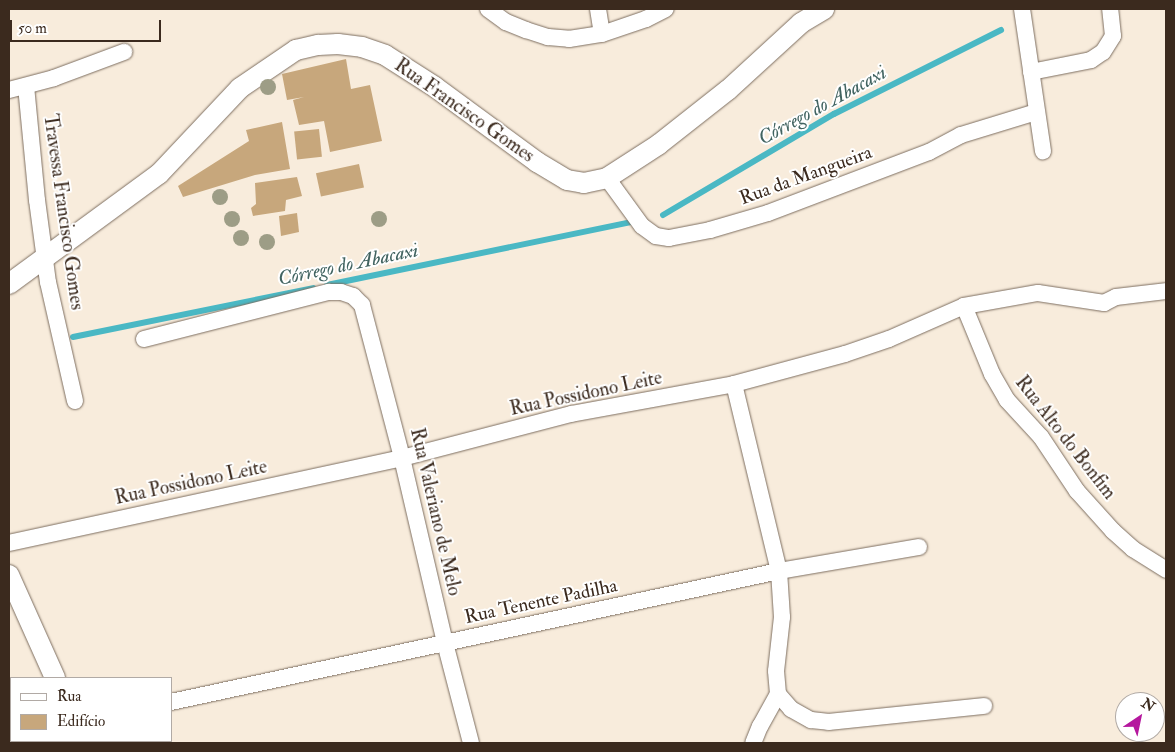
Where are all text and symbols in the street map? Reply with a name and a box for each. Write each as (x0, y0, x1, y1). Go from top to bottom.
scale bar (12, 10, 164, 42)
text: 50 m (18, 19, 47, 38)
street label: Rua Francisco Gomes (390, 54, 538, 168)
water label: Córrego do Abacaxi (754, 60, 890, 150)
street label: Travessa Francisco Gomes (38, 113, 88, 311)
street label: Rua da Mangueira (737, 141, 875, 211)
water label: Córrego do Abacaxi (276, 237, 420, 291)
street label: Rua Possidono Leite (508, 367, 664, 421)
street label: Rua Alto do Bonfim (1010, 372, 1120, 504)
street label: Rua Valeriano de Melo (405, 426, 465, 598)
street label: Rua Possidono Leite (113, 456, 269, 510)
street label: Rua Tenente Padilha (462, 575, 620, 629)
legend (10, 677, 172, 742)
text: Rua (57, 687, 82, 706)
north arrow (1115, 692, 1165, 742)
text: N (1138, 694, 1158, 716)
text: Edifício (57, 712, 105, 731)

